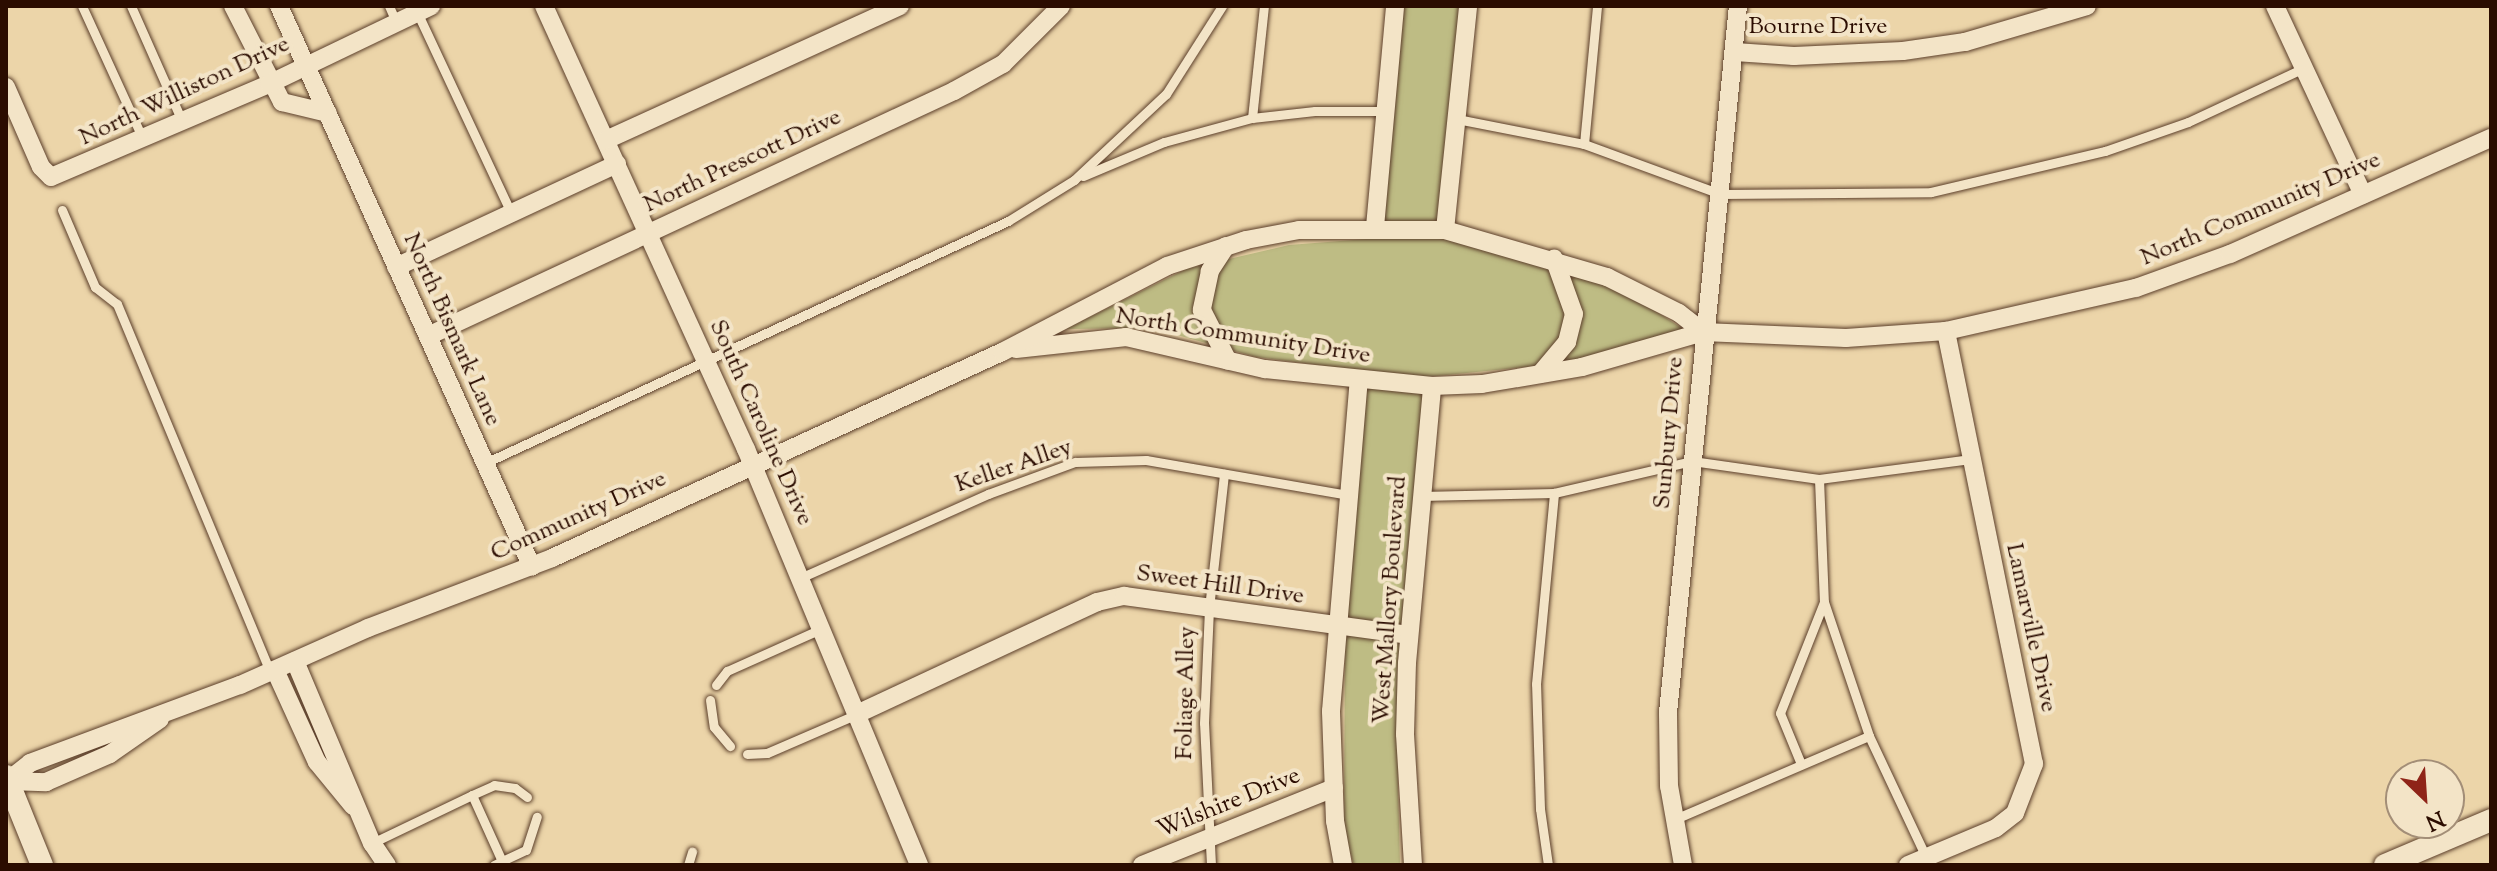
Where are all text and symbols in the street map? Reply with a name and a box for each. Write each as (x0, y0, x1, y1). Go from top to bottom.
street label: Bourne Drive (1748, 14, 1888, 42)
street label: North Williston Drive (75, 31, 295, 153)
street label: North Prescott Drive (640, 104, 846, 220)
street label: North Community Drive (2137, 146, 2385, 274)
street label: North Bismark Lane (396, 229, 506, 431)
street label: North Community Drive (1114, 303, 1372, 371)
street label: South Caroline Drive (702, 316, 818, 530)
street label: Sunbury Drive (1649, 356, 1691, 510)
street label: Keller Alley (952, 434, 1076, 500)
street label: Community Drive (487, 465, 671, 569)
street label: West Mallory Boulevard (1368, 475, 1414, 725)
street label: Lamarville Drive (1998, 541, 2062, 715)
street label: Sweet Hill Drive (1134, 560, 1306, 612)
street label: Foliage Alley (1171, 626, 1203, 760)
north arrow (2385, 759, 2465, 839)
street label: Wilshire Drive (1153, 762, 1305, 846)
text: N (2420, 801, 2449, 837)

